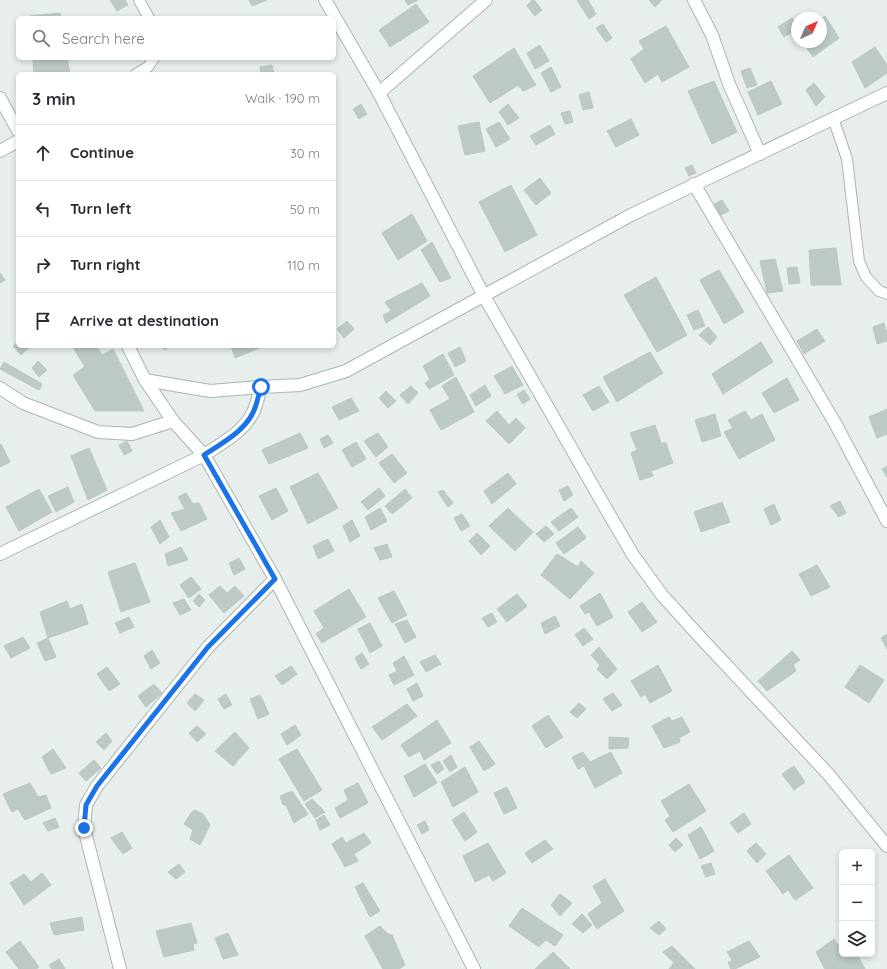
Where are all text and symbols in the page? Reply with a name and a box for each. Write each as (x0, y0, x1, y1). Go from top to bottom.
north arrow (791, 12, 827, 48)
search box (16, 16, 336, 60)
icon: search (30, 27, 52, 49)
text: Search here (62, 29, 145, 48)
text: 3 min (32, 88, 76, 109)
text: Walk · 190 m (245, 90, 320, 106)
icon: ahead (32, 142, 54, 164)
text: Continue (70, 143, 134, 162)
text: 30 m (290, 145, 320, 161)
icon: left (32, 198, 54, 220)
text: Turn left (70, 199, 132, 218)
text: 50 m (290, 201, 320, 217)
icon: right (32, 254, 54, 276)
text: Turn right (70, 255, 141, 274)
text: 110 m (287, 257, 320, 273)
icon: arrive (32, 310, 54, 332)
text: Arrive at destination (70, 311, 219, 330)
route start (252, 378, 270, 396)
route end (75, 819, 93, 837)
map controls (839, 849, 875, 957)
button: + (839, 849, 875, 885)
button: − (839, 885, 875, 921)
button: layers (839, 921, 875, 957)

